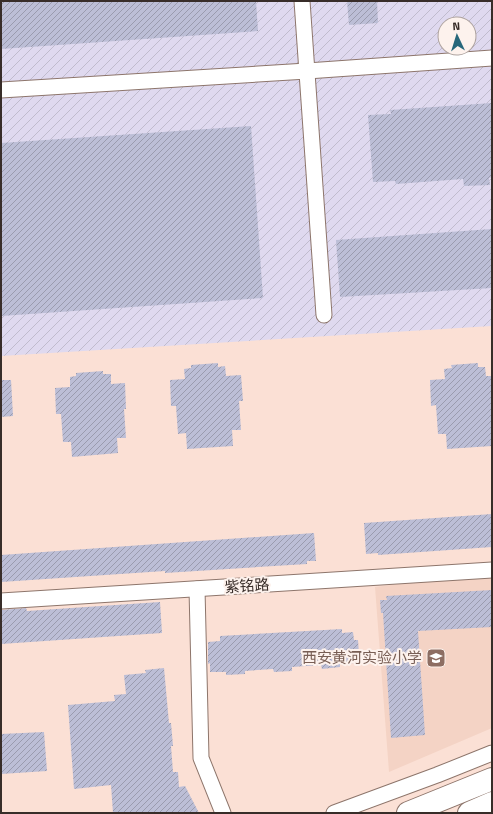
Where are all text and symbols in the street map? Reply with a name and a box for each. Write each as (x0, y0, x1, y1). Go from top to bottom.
north arrow (437, 16, 477, 56)
text: N (452, 18, 461, 34)
street label: 紫铭路 (224, 572, 270, 599)
place label: 西安黄河实验小学 (302, 646, 422, 669)
school or university icon: 西安黄河实验小学 (425, 647, 447, 669)

